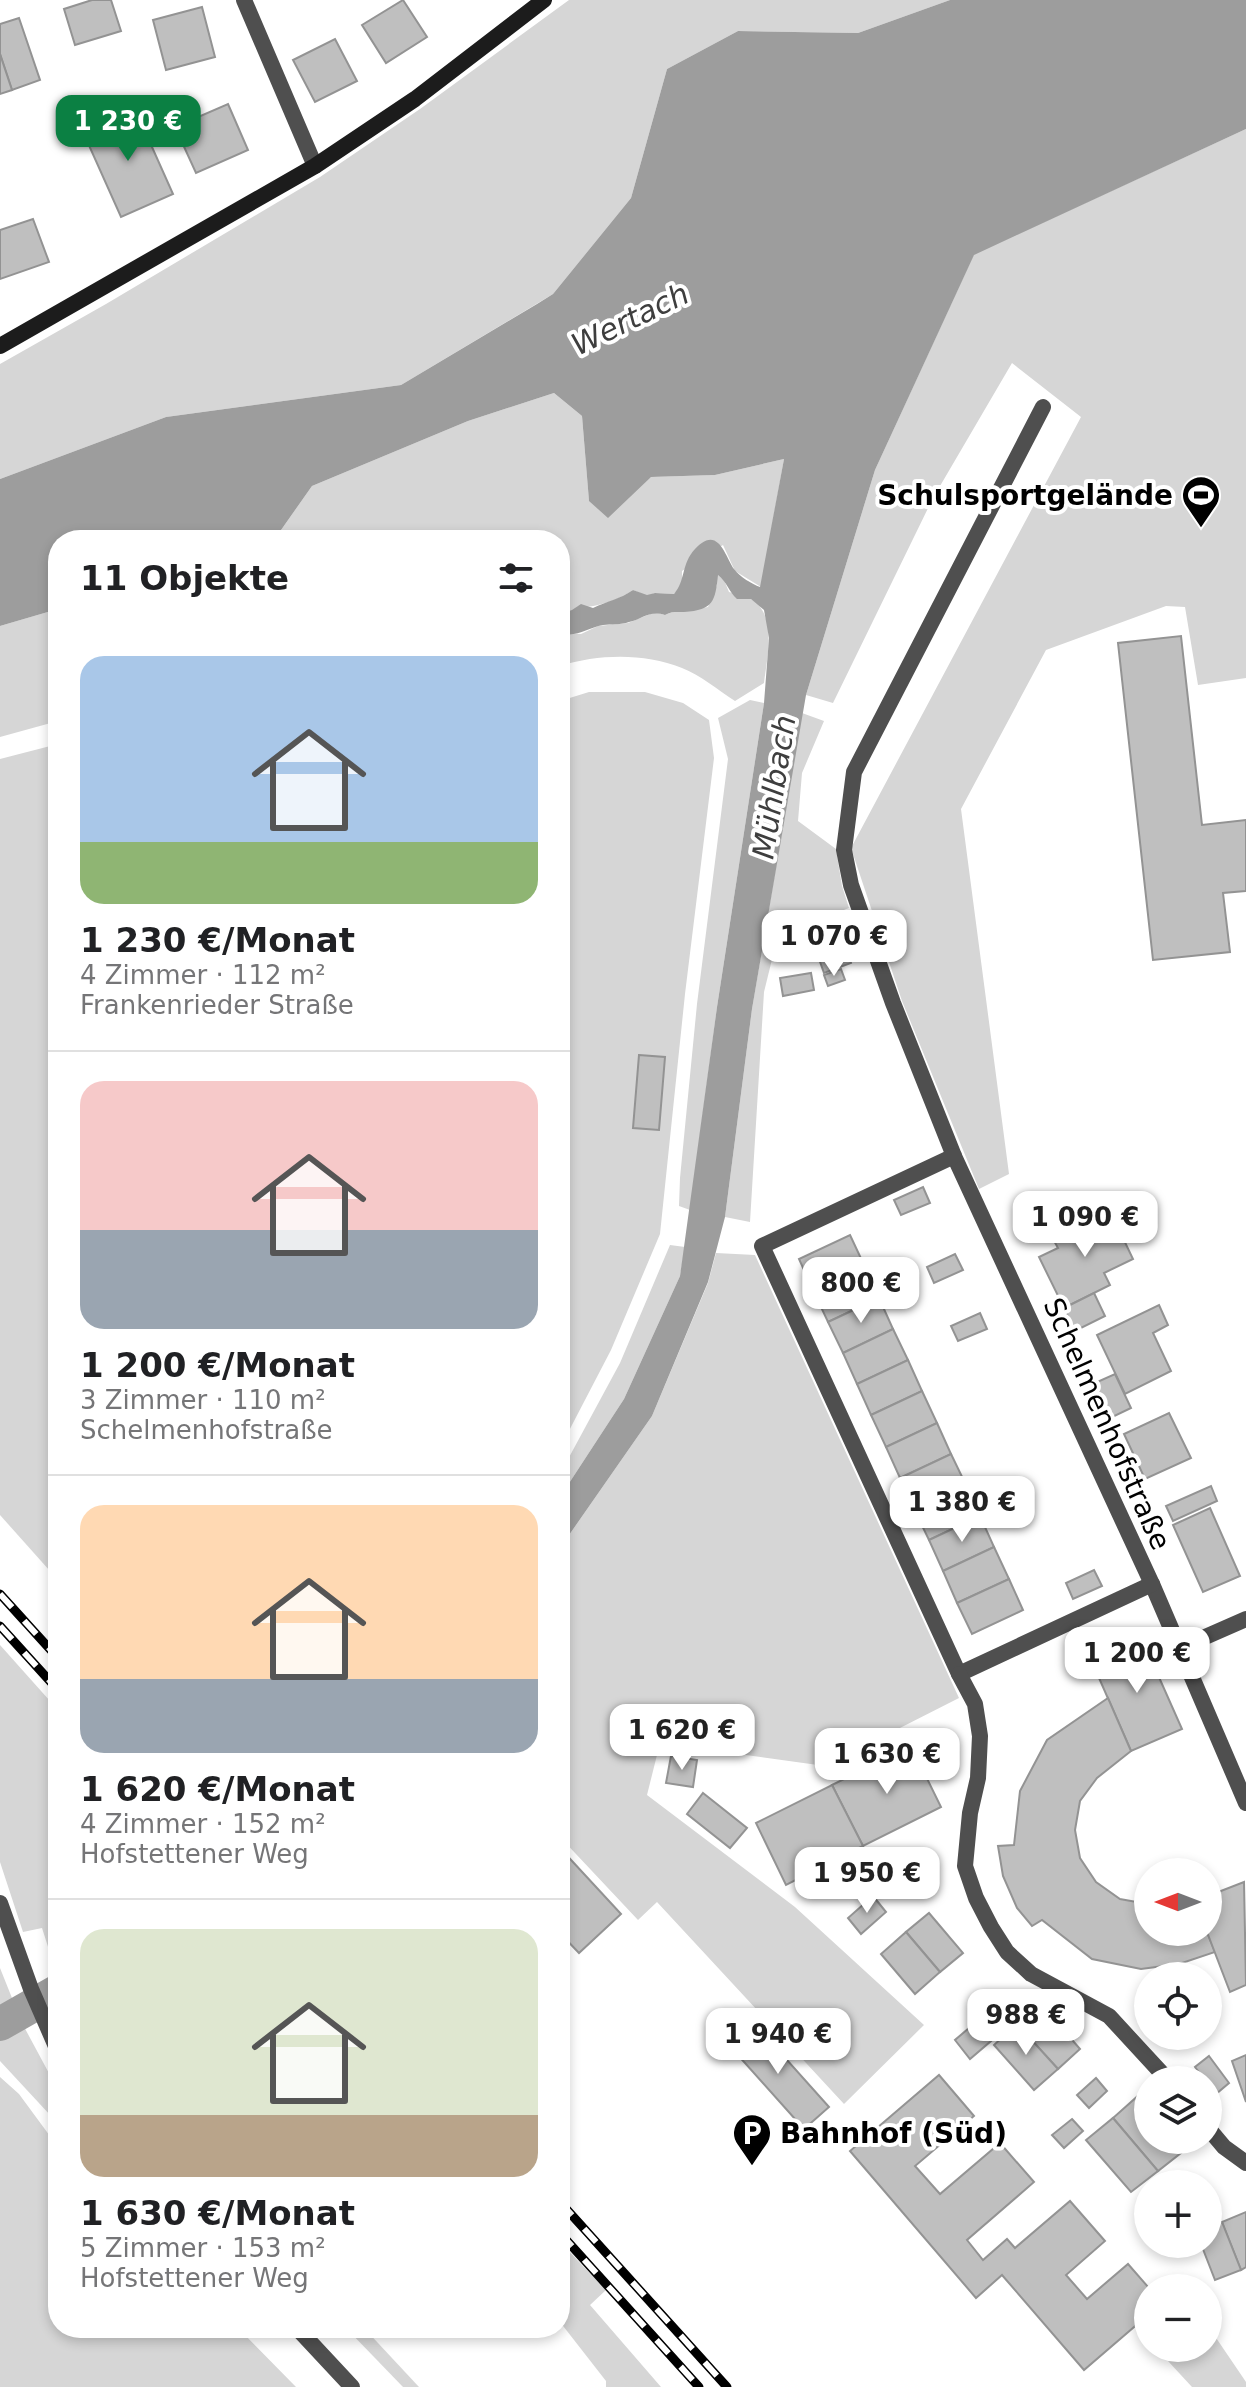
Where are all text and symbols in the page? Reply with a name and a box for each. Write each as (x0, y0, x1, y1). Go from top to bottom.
pin: 1 230 € (54, 95, 202, 163)
text: 1 230 € (74, 106, 182, 136)
water label: Wertach (566, 276, 694, 362)
sports icon: Schulsportgelände (1180, 474, 1222, 529)
place label: Schulsportgelände (877, 479, 1173, 512)
icon: filters (494, 556, 538, 600)
text: 11 Objekte (80, 558, 289, 598)
icon: home (237, 708, 381, 852)
water label: Mühlbach (745, 713, 803, 861)
pin: 1 070 € (760, 910, 908, 978)
text: 1 230 €/Monat (80, 920, 355, 960)
text: 1 070 € (780, 921, 888, 951)
text: 4 Zimmer · 112 m² (80, 960, 326, 990)
text: Frankenrieder Straße (80, 990, 354, 1020)
icon: home (237, 1133, 381, 1277)
pin: 1 090 € (1011, 1191, 1159, 1259)
text: 1 090 € (1031, 1202, 1139, 1232)
pin: 800 € (805, 1257, 917, 1325)
text: 800 € (820, 1268, 902, 1298)
street label: Schelmenhofstraße (1037, 1293, 1177, 1555)
text: 1 200 €/Monat (80, 1345, 355, 1385)
text: 3 Zimmer · 110 m² (80, 1385, 326, 1415)
text: Schelmenhofstraße (80, 1415, 333, 1445)
pin: 1 380 € (888, 1476, 1036, 1544)
text: 1 380 € (908, 1487, 1016, 1517)
icon: home (237, 1557, 381, 1701)
pin: 1 200 € (1063, 1627, 1211, 1695)
text: 1 200 € (1083, 1638, 1191, 1668)
pin: 1 620 € (608, 1704, 756, 1772)
text: 1 620 € (628, 1715, 736, 1745)
pin: 1 630 € (813, 1728, 961, 1796)
text: 1 630 € (833, 1739, 941, 1769)
text: 1 620 €/Monat (80, 1769, 355, 1809)
text: 4 Zimmer · 152 m² (80, 1809, 326, 1839)
text: Hofstettener Weg (80, 1839, 309, 1869)
pin: 1 950 € (793, 1847, 941, 1915)
text: 1 950 € (813, 1858, 921, 1888)
north arrow (1134, 1858, 1222, 1946)
map controls (1134, 1858, 1222, 2362)
button: locate (1134, 1962, 1222, 2050)
icon: home (237, 1981, 381, 2125)
pin: 988 € (970, 1989, 1082, 2057)
text: 988 € (985, 2000, 1067, 2030)
pin: 1 940 € (704, 2008, 852, 2076)
text: 1 940 € (724, 2019, 832, 2049)
button: layers (1134, 2066, 1222, 2154)
parking icon: Bahnhof (Süd) (731, 2112, 773, 2167)
place label: Bahnhof (Süd) (780, 2117, 1007, 2150)
button: + (1134, 2170, 1222, 2258)
text: 1 630 €/Monat (80, 2193, 355, 2233)
text: 5 Zimmer · 153 m² (80, 2233, 326, 2263)
text: Hofstettener Weg (80, 2263, 309, 2293)
button: − (1134, 2274, 1222, 2362)

